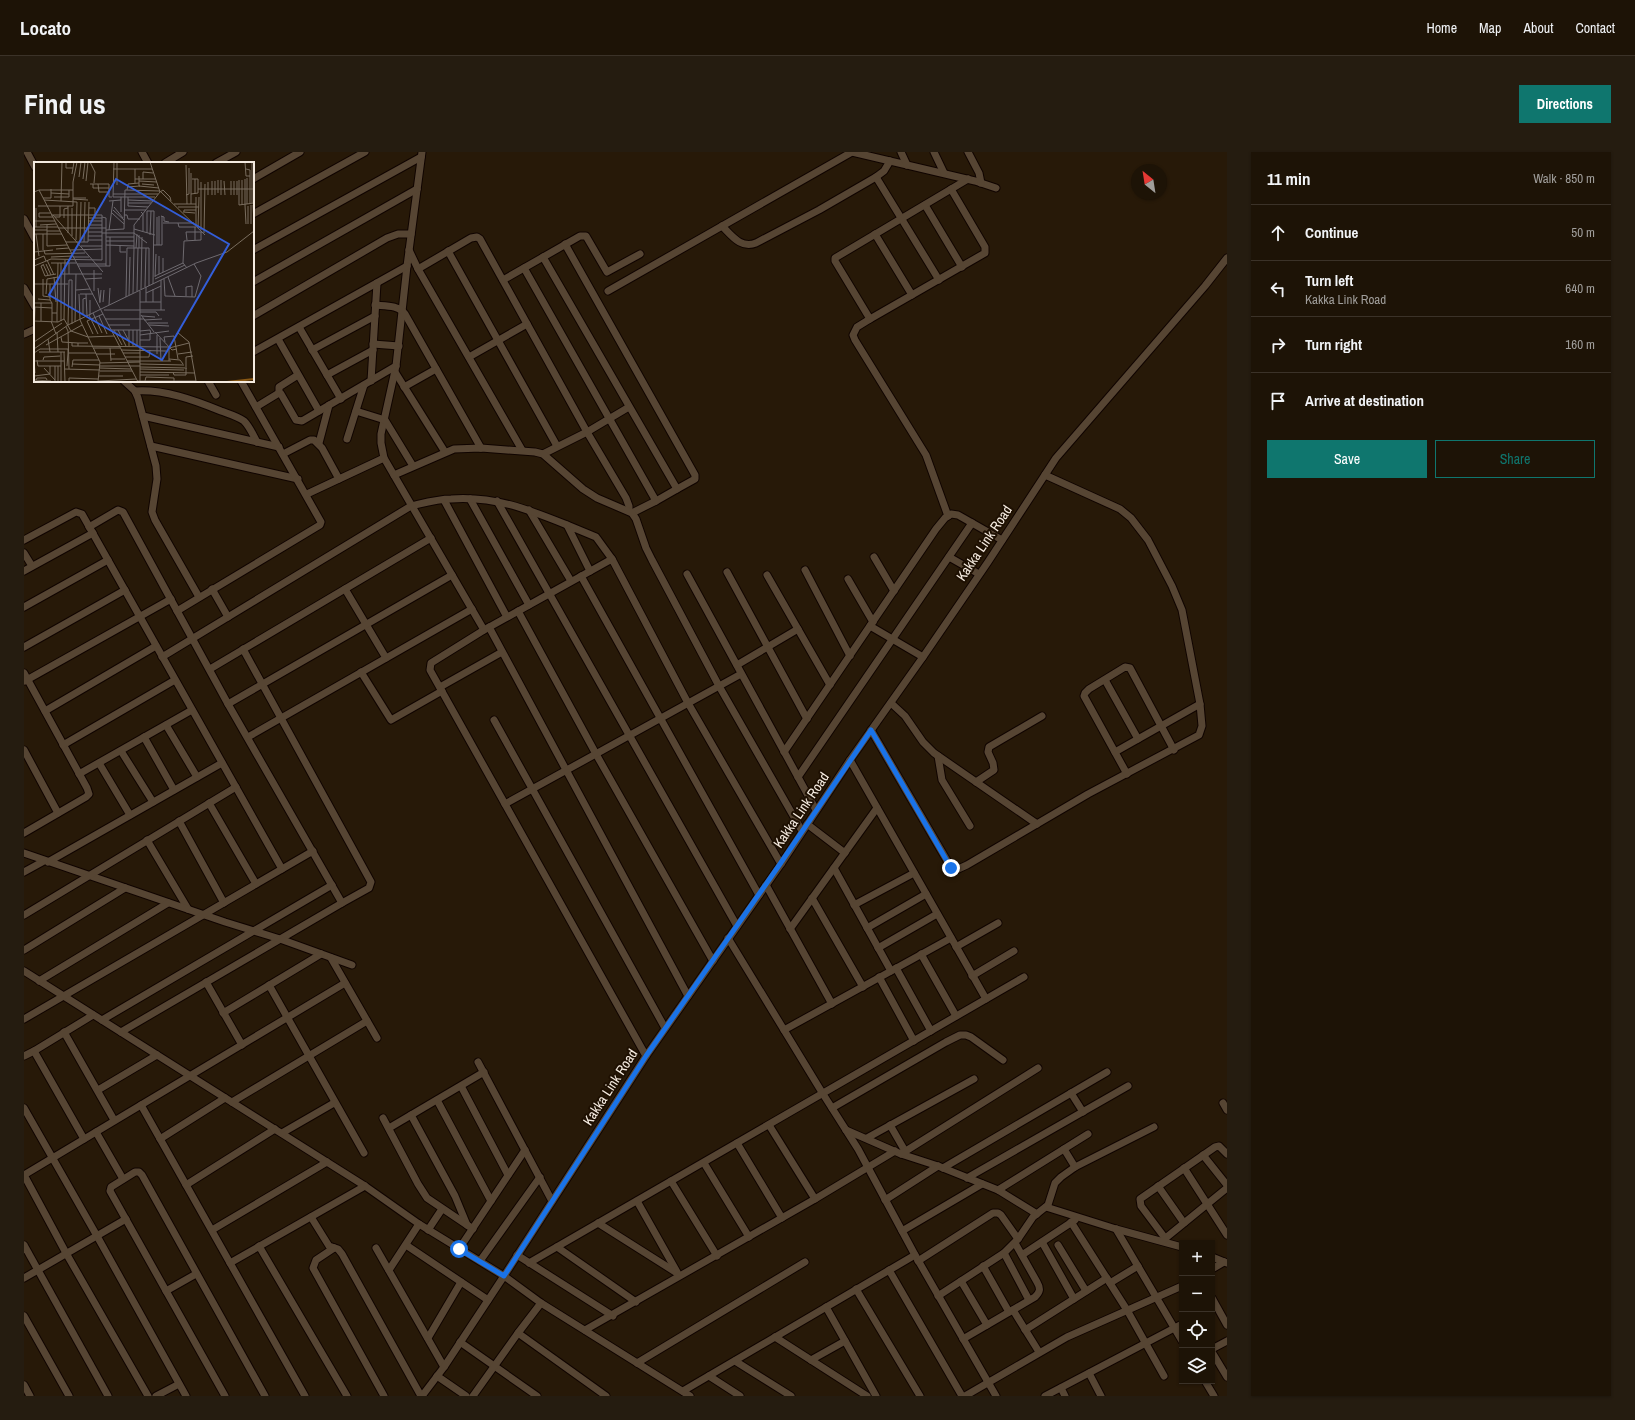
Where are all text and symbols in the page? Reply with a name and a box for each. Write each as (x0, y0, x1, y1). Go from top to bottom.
text: Locato (20, 15, 71, 41)
text: Home (1426, 19, 1457, 37)
text: Map (1479, 19, 1501, 37)
text: About (1523, 19, 1553, 37)
text: Contact (1575, 19, 1615, 37)
text: Find us (24, 85, 106, 123)
button: Directions (1519, 85, 1611, 123)
inset map (34, 162, 254, 382)
north arrow (1131, 164, 1167, 200)
text: 11 min (1267, 167, 1310, 190)
text: Walk · 850 m (1533, 170, 1595, 187)
icon: ahead (1267, 222, 1289, 244)
text: Continue (1305, 222, 1358, 243)
text: 50 m (1571, 224, 1595, 241)
text: Turn left (1305, 270, 1353, 291)
icon: left (1267, 278, 1289, 300)
text: 640 m (1565, 280, 1595, 297)
text: Kakka Link Road (1305, 291, 1386, 308)
icon: right (1267, 334, 1289, 356)
text: Turn right (1305, 334, 1362, 355)
text: 160 m (1565, 336, 1595, 353)
icon: arrive (1267, 390, 1289, 412)
text: Arrive at destination (1305, 390, 1424, 411)
button: Save (1267, 440, 1427, 478)
button: Share (1435, 440, 1595, 478)
street label: Kakka Link Road (952, 502, 1016, 584)
street label: Kakka Link Road (769, 769, 833, 851)
route end (942, 859, 960, 877)
street label: Kakka Link Road (579, 1045, 641, 1129)
route start (450, 1240, 468, 1258)
map controls (1179, 1240, 1215, 1384)
button: + (1179, 1240, 1215, 1276)
button: − (1179, 1276, 1215, 1312)
button: locate (1179, 1312, 1215, 1348)
button: layers (1179, 1348, 1215, 1384)

